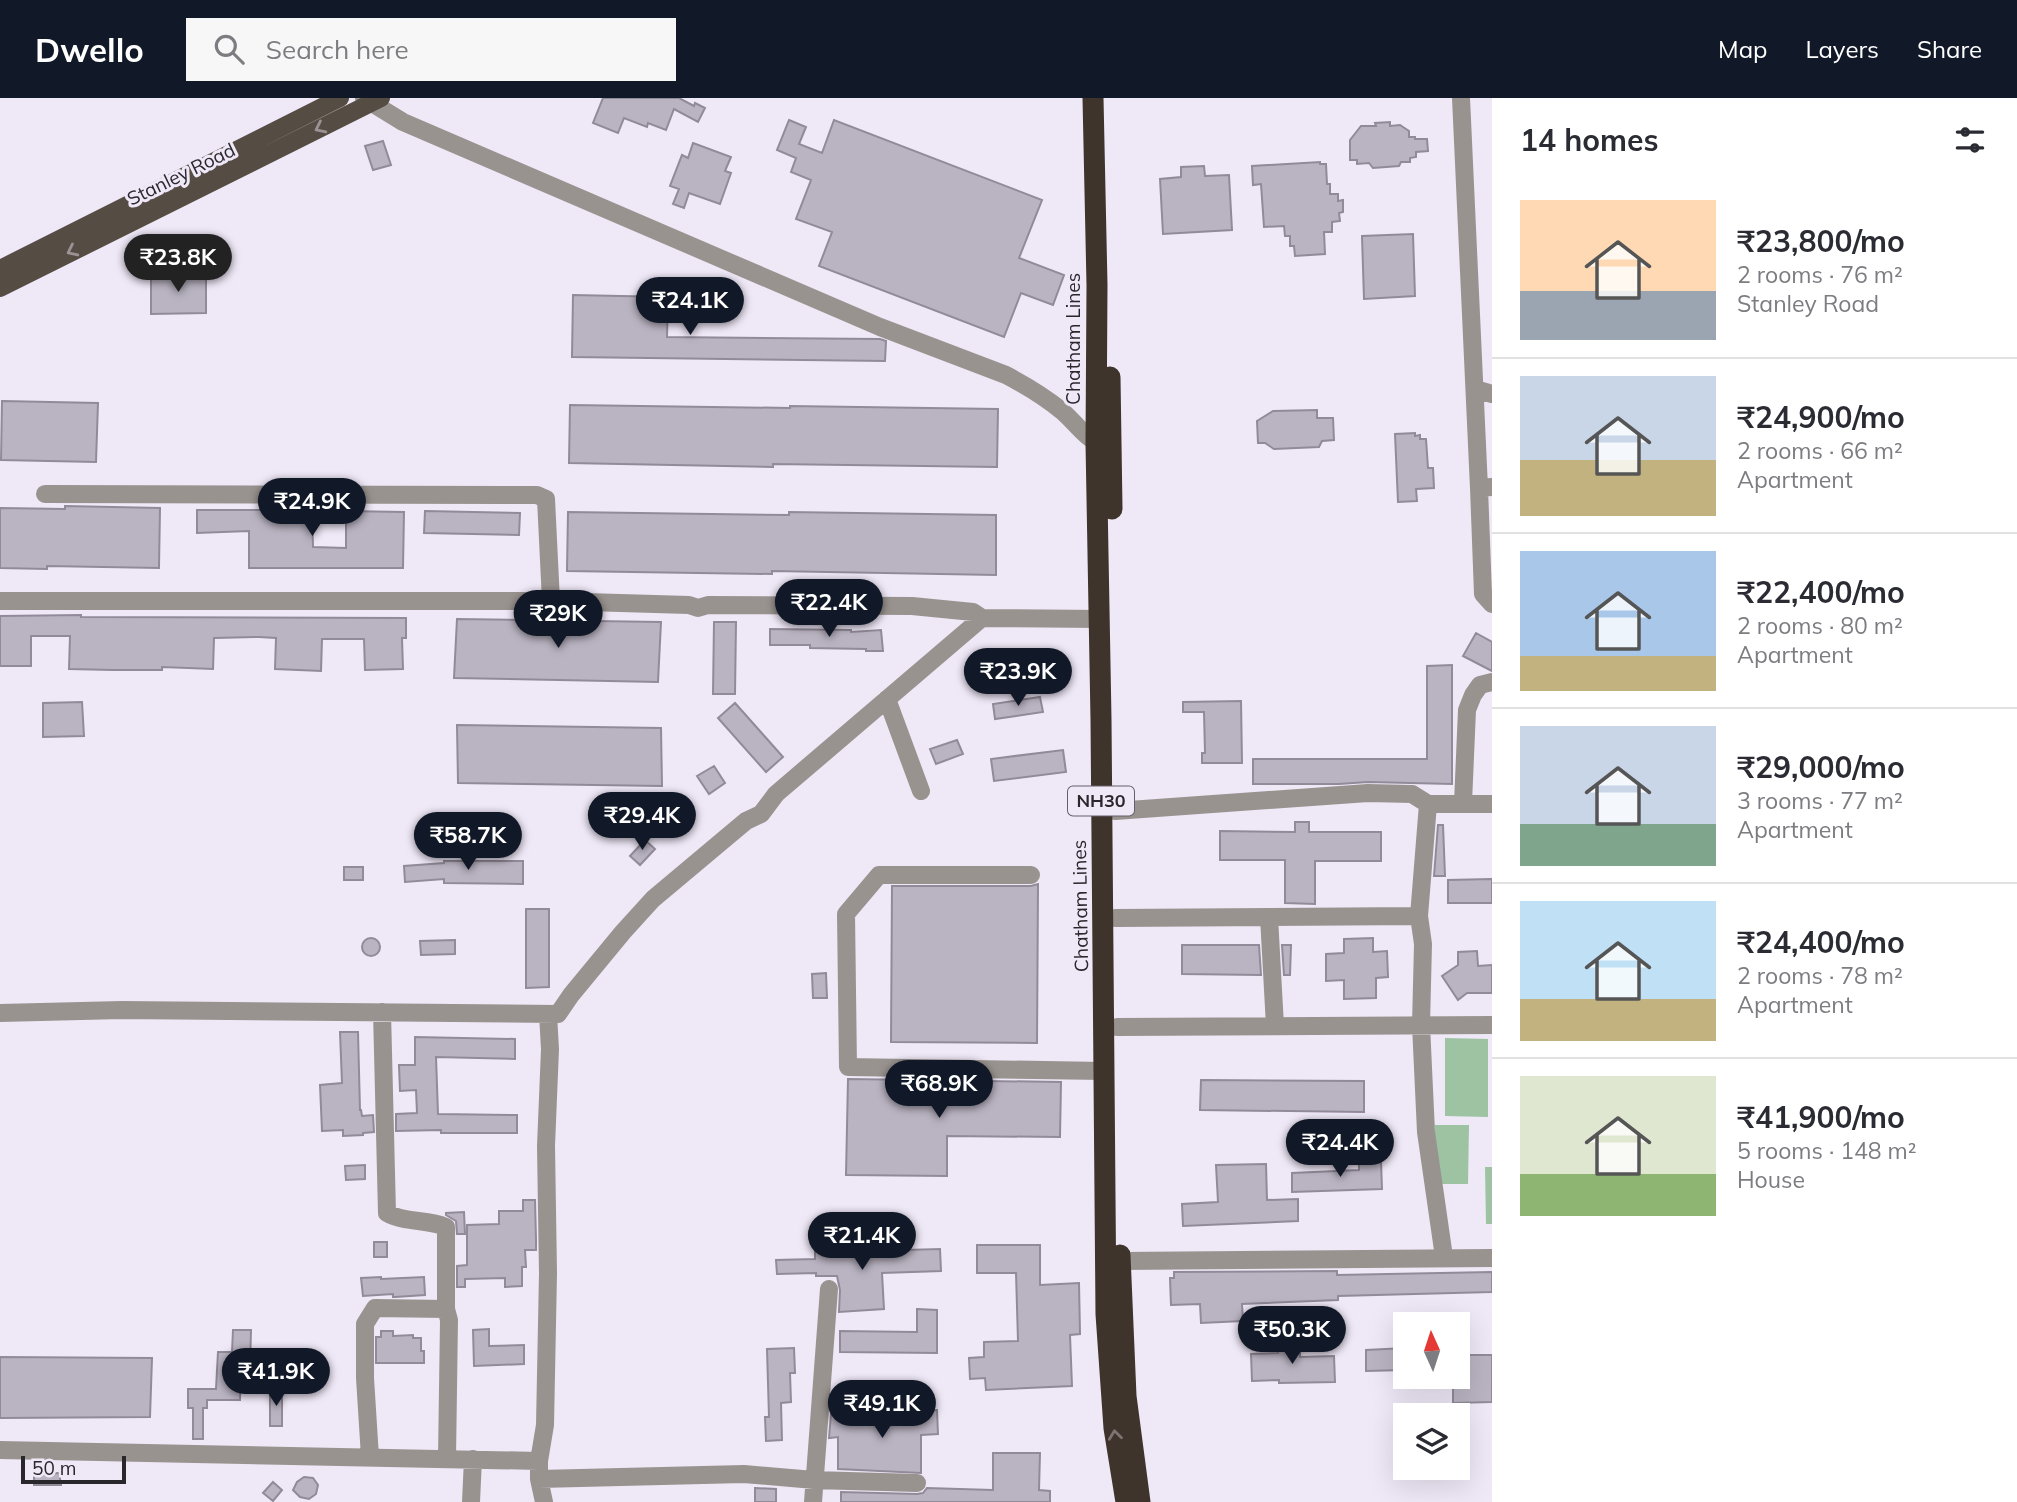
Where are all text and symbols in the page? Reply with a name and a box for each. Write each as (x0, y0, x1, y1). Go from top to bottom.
search box (186, 18, 676, 81)
text: Dwello (35, 29, 144, 70)
icon: search (210, 30, 248, 68)
text: Search here (266, 33, 409, 66)
text: Map (1718, 34, 1767, 64)
text: Layers (1805, 34, 1879, 64)
text: Share (1917, 34, 1982, 64)
one-way arrow (315, 120, 327, 134)
text: 14 homes (1520, 121, 1659, 159)
icon: filters (1951, 121, 1989, 159)
street label: Stanley Road (123, 137, 239, 211)
text: ₹23,800/mo (1737, 222, 1905, 260)
icon: home (1576, 228, 1660, 312)
pin: ₹23.8K (121, 234, 235, 294)
text: ₹23.8K (140, 242, 216, 271)
one-way arrow (67, 243, 79, 257)
text: 2 rooms · 76 m² (1737, 260, 1903, 289)
street label: Chatham Lines (1061, 273, 1085, 405)
pin: ₹24.1K (633, 278, 747, 337)
text: ₹24.1K (652, 285, 728, 314)
text: Stanley Road (1737, 289, 1879, 318)
text: ₹24,900/mo (1737, 398, 1905, 436)
icon: home (1576, 404, 1660, 488)
text: 2 rooms · 66 m² (1737, 436, 1903, 465)
text: Apartment (1737, 465, 1853, 494)
pin: ₹24.9K (255, 478, 369, 538)
text: ₹24.9K (274, 486, 350, 515)
text: ₹22,400/mo (1737, 573, 1905, 611)
icon: home (1576, 579, 1660, 663)
pin: ₹22.4K (772, 580, 886, 639)
text: ₹22.4K (791, 587, 867, 616)
pin: ₹29K (517, 590, 599, 650)
text: ₹29K (530, 598, 586, 627)
text: 2 rooms · 80 m² (1737, 611, 1903, 640)
text: Apartment (1737, 640, 1853, 669)
pin: ₹23.9K (961, 648, 1075, 708)
text: ₹23.9K (980, 656, 1056, 685)
text: ₹29,000/mo (1737, 748, 1905, 786)
icon: home (1576, 754, 1660, 838)
road number: NH30 (1068, 786, 1134, 816)
text: 3 rooms · 77 m² (1737, 786, 1903, 815)
pin: ₹29.4K (585, 792, 699, 852)
text: ₹29.4K (604, 800, 680, 829)
pin: ₹58.7K (411, 812, 525, 872)
text: Apartment (1737, 815, 1853, 844)
text: ₹58.7K (430, 820, 506, 849)
street label: Chatham Lines (1067, 840, 1093, 972)
text: ₹24,400/mo (1737, 923, 1905, 961)
icon: home (1576, 929, 1660, 1013)
text: 2 rooms · 78 m² (1737, 961, 1903, 990)
text: Apartment (1737, 990, 1853, 1019)
pin: ₹68.9K (882, 1060, 996, 1120)
text: ₹68.9K (901, 1068, 977, 1097)
text: ₹41,900/mo (1737, 1098, 1905, 1136)
icon: home (1576, 1104, 1660, 1188)
pin: ₹24.4K (1283, 1119, 1397, 1179)
text: ₹24.4K (1302, 1127, 1378, 1156)
text: 5 rooms · 148 m² (1737, 1136, 1917, 1165)
text: House (1737, 1165, 1805, 1194)
pin: ₹21.4K (805, 1212, 919, 1272)
text: ₹21.4K (824, 1220, 900, 1249)
pin: ₹50.3K (1235, 1306, 1349, 1366)
north arrow (1393, 1312, 1470, 1390)
map controls (1393, 1312, 1470, 1480)
text: ₹50.3K (1254, 1314, 1330, 1343)
pin: ₹41.9K (219, 1348, 333, 1408)
text: ₹41.9K (238, 1356, 314, 1385)
pin: ₹49.1K (825, 1380, 939, 1440)
text: ₹49.1K (844, 1388, 920, 1417)
button: layers (1393, 1403, 1470, 1480)
one-way arrow (1107, 1429, 1122, 1440)
scale bar (21, 1453, 126, 1485)
text: 50 m (32, 1456, 76, 1480)

